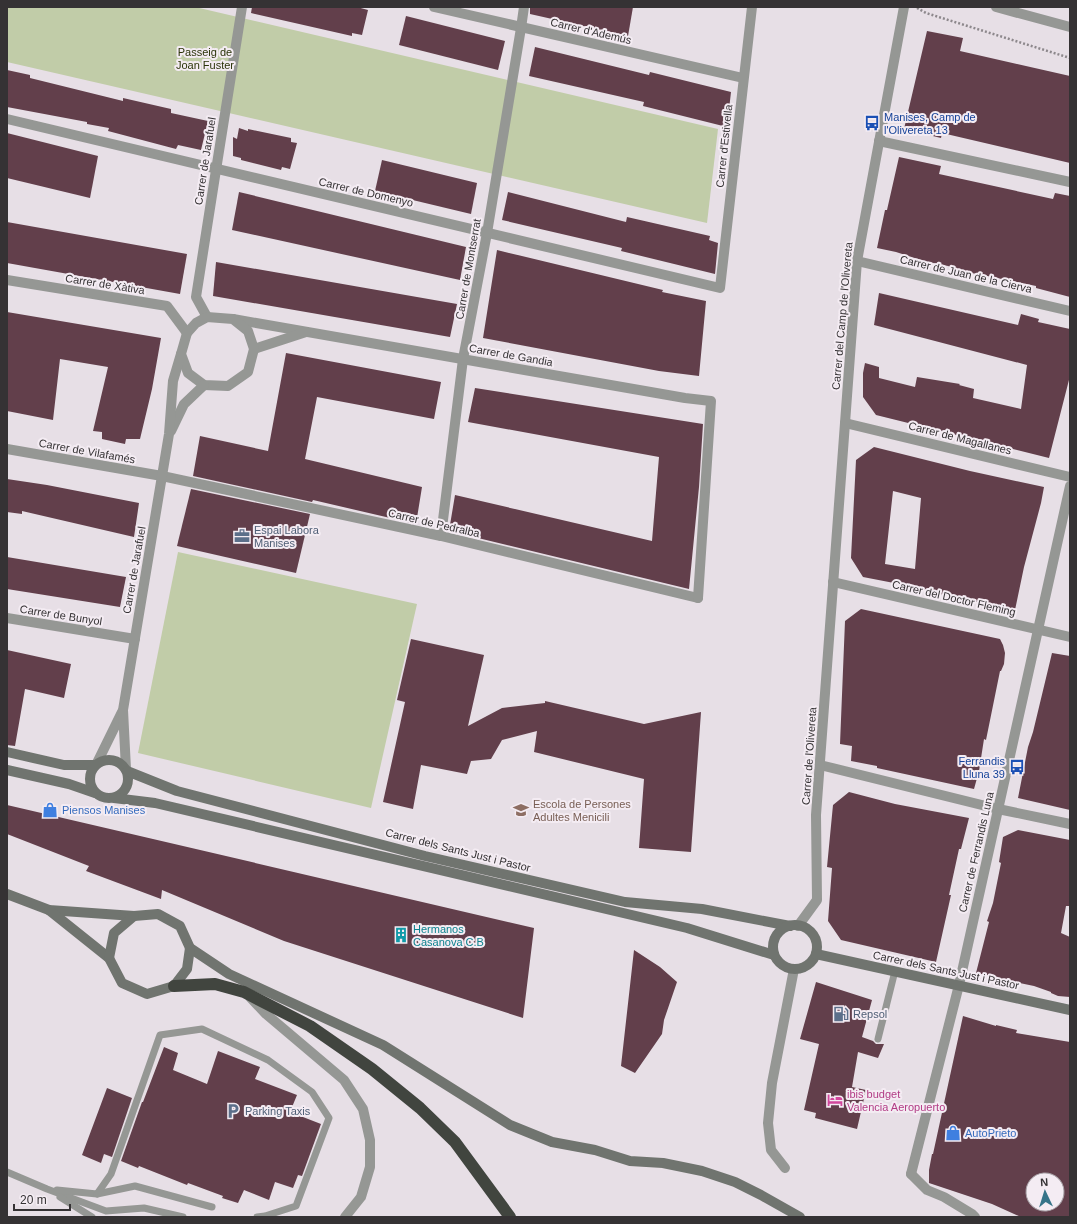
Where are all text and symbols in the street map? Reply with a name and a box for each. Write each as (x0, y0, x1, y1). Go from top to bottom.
street label: Carrer d'Ademús (549, 16, 633, 46)
park label: Passeig de Joan Fuster (176, 46, 234, 71)
street label: Carrer d'Estivella (714, 103, 734, 188)
place label: Manises, Camp de l'Olivereta 13 (884, 111, 976, 136)
bus stop icon: Manises, Camp de l'Olivereta 13 (863, 114, 881, 132)
street label: Carrer de Jarafuel (192, 116, 218, 206)
street label: Carrer de Domenyo (318, 175, 414, 209)
street label: Carrer de Montserrat (453, 218, 483, 320)
street label: Carrer del Camp de l'Olivereta (830, 241, 855, 390)
street label: Carrer de Juan de la Cierva (899, 253, 1034, 295)
street label: Carrer de Xàtiva (65, 272, 146, 296)
street label: Carrer de Gandia (468, 342, 555, 368)
street label: Carrer de Magallanes (907, 419, 1013, 457)
street label: Carrer de Vilafamés (38, 437, 137, 465)
street label: Carrer de Pedralba (387, 507, 482, 540)
place label: Espai Labora Manises (254, 524, 320, 549)
street label: Carrer de Jarafuel (120, 525, 148, 615)
office icon: Espai Labora Manises (233, 527, 251, 545)
street label: Carrer del Doctor Fleming (891, 578, 1017, 618)
street label: Carrer de Bunyol (19, 603, 103, 627)
street label: Carrer de l'Olivereta (800, 706, 818, 805)
place label: Ferrandis Lluna 39 (959, 755, 1005, 780)
bus stop icon: Ferrandis Lluna 39 (1008, 758, 1026, 776)
street label: Carrer de Ferrandis Luna (956, 790, 996, 914)
place label: Escola de Persones Adultes Menicili (533, 798, 631, 823)
shop icon: Piensos Manises (41, 801, 59, 819)
school or university icon: Escola de Persones Adultes Menicili (512, 801, 530, 819)
place label: Piensos Manises (62, 804, 146, 816)
street label: Carrer dels Sants Just i Pastor (384, 826, 532, 874)
place label: Hermanos Casanova C.B (413, 923, 484, 948)
building icon: Hermanos Casanova C.B (392, 926, 410, 944)
street label: Carrer dels Sants Just i Pastor (872, 949, 1021, 991)
fuel station icon: Repsol (832, 1005, 850, 1023)
place label: Repsol (853, 1008, 887, 1020)
place label: ibis budget Valencia Aeropuerto (847, 1088, 945, 1113)
hotel icon: ibis budget Valencia Aeropuerto (826, 1091, 844, 1109)
parking icon: Parking Taxis (224, 1102, 242, 1120)
place label: Parking Taxis (245, 1105, 311, 1117)
shop icon: AutoPrieto (944, 1124, 962, 1142)
place label: AutoPrieto (965, 1127, 1016, 1139)
north arrow (1025, 1172, 1065, 1212)
text: N (1040, 1176, 1049, 1188)
scale bar (14, 1186, 70, 1212)
text: 20 m (20, 1193, 47, 1207)

